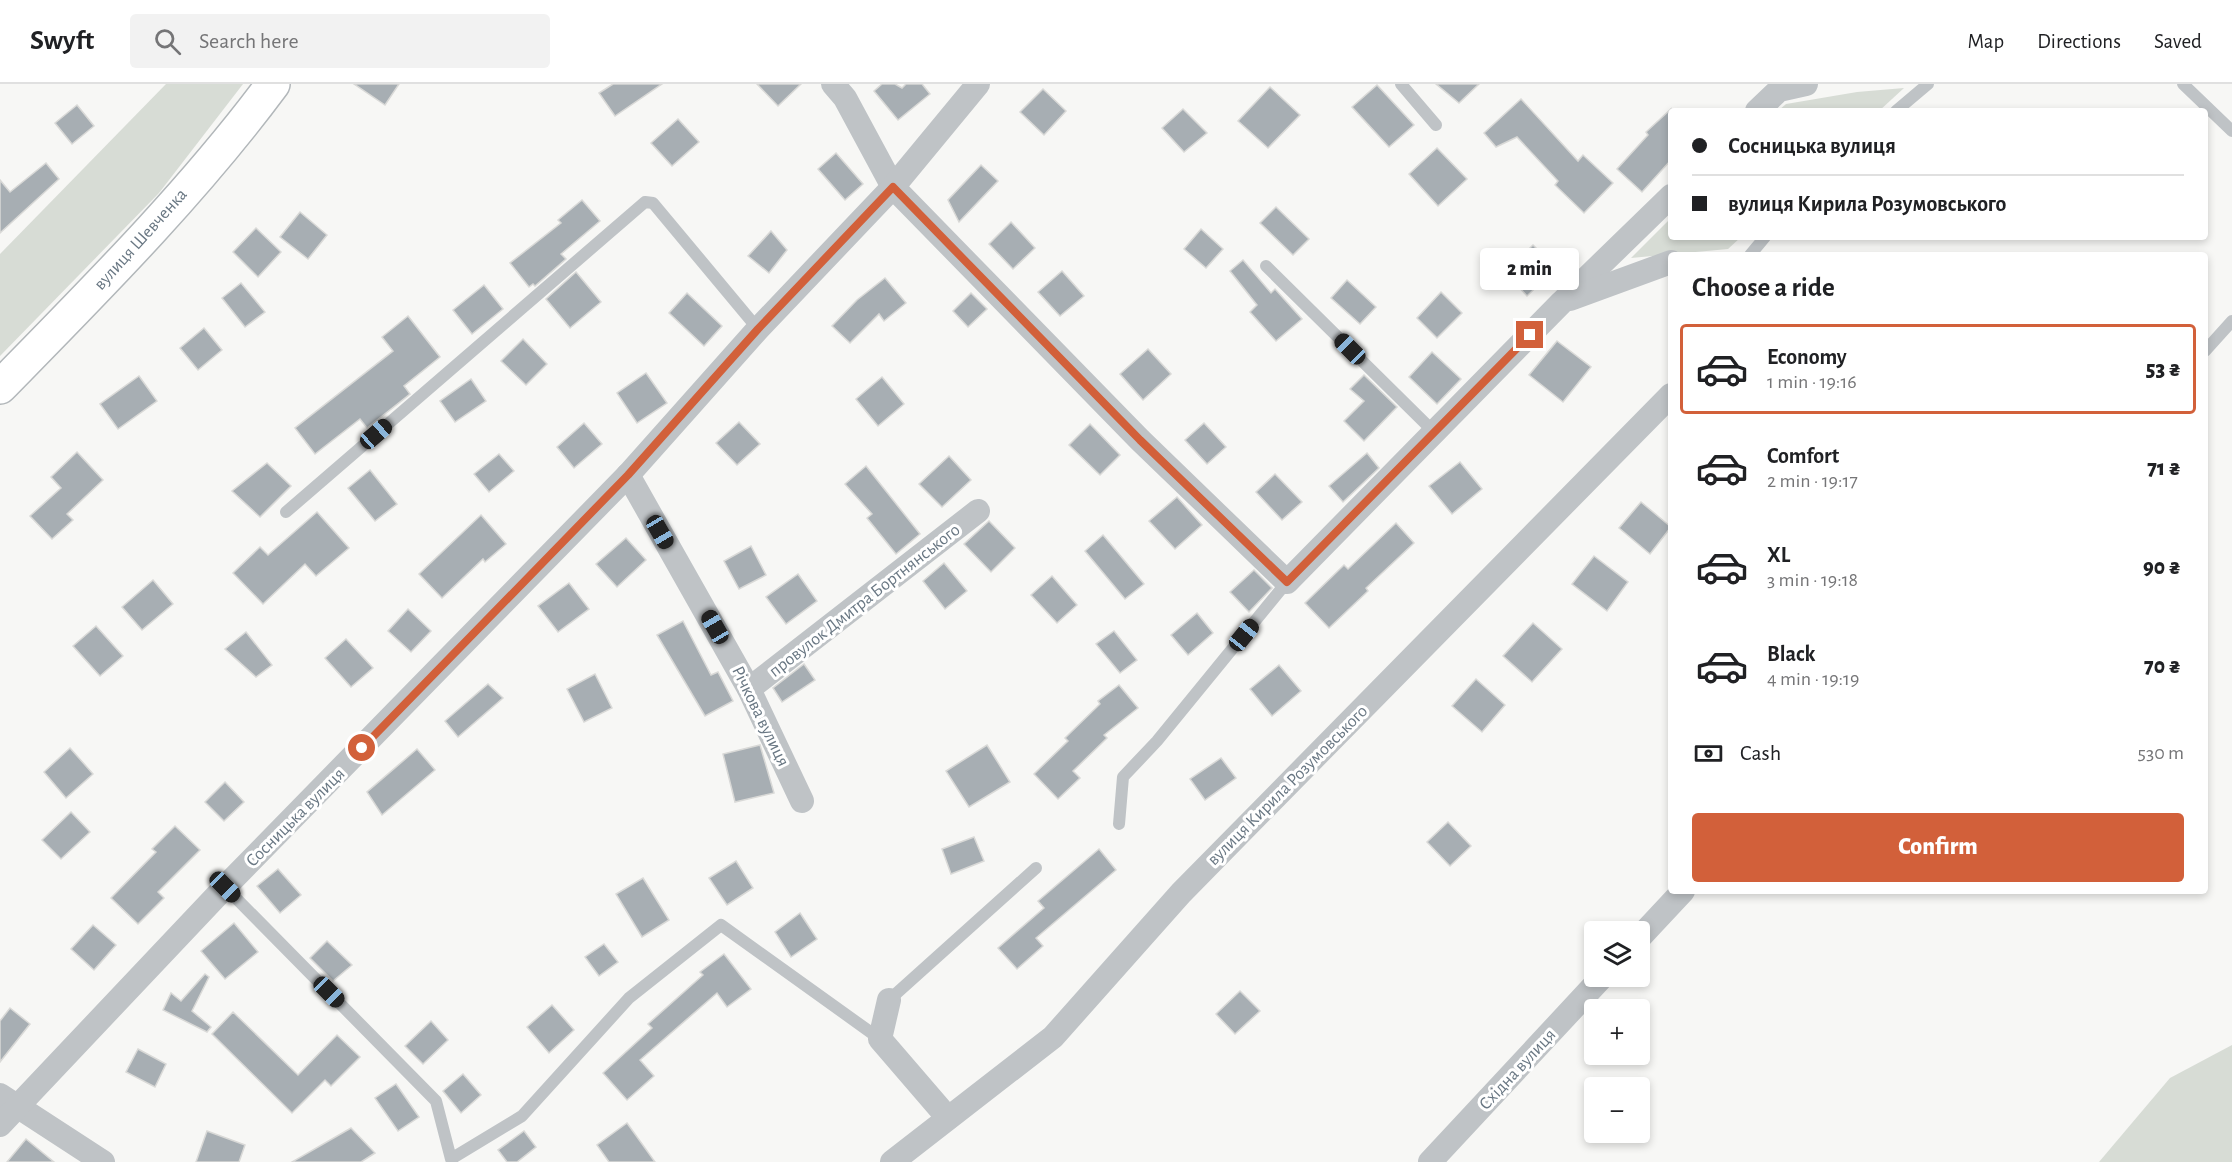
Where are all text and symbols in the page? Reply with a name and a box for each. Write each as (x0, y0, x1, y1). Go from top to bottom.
search box (130, 14, 550, 68)
icon: search (151, 25, 184, 58)
text: Swyft (30, 27, 94, 55)
text: Search here (199, 30, 299, 52)
text: Map (1968, 31, 2004, 52)
text: Directions (2037, 31, 2121, 52)
text: Saved (2154, 31, 2202, 52)
text: Сосницька вулиця (1728, 135, 1896, 157)
street label: вулиця Шевченка (91, 186, 191, 294)
text: вулиця Кирила Розумовського (1728, 193, 2006, 215)
callout: 2 min (1480, 248, 1580, 290)
text: 2 min (1507, 259, 1552, 279)
text: Choose a ride (1692, 274, 1835, 301)
route end (1516, 321, 1543, 348)
car (1331, 330, 1369, 368)
icon: car (1695, 342, 1749, 396)
text: Economy (1767, 346, 1847, 368)
text: 53 ₴ (2146, 358, 2181, 380)
text: 1 min · 19:16 (1767, 372, 1857, 392)
car (357, 415, 395, 453)
icon: car (1695, 441, 1749, 495)
text: Comfort (1767, 445, 1839, 467)
text: 71 ₴ (2147, 457, 2181, 479)
text: 2 min · 19:17 (1767, 471, 1858, 491)
car (643, 512, 677, 552)
street label: провулок Дмитра Бортнянського (766, 521, 963, 681)
icon: car (1695, 540, 1749, 594)
text: XL (1767, 544, 1790, 566)
text: 90 ₴ (2143, 556, 2181, 578)
text: 3 min · 19:18 (1767, 570, 1858, 590)
car (698, 607, 732, 647)
car (1226, 615, 1262, 655)
icon: car (1695, 639, 1749, 693)
text: Black (1767, 643, 1815, 665)
text: 70 ₴ (2144, 655, 2181, 677)
street label: Річкова вулиця (728, 663, 792, 769)
text: 4 min · 19:19 (1767, 669, 1859, 689)
street label: вулиця Кирила Розумовського (1204, 702, 1371, 869)
route start (348, 734, 375, 761)
icon: cash (1692, 737, 1725, 770)
text: Cash (1740, 742, 1781, 764)
text: 530 m (2138, 743, 2184, 763)
street label: Сосницька вулиця (243, 765, 349, 871)
button: Confirm (1692, 813, 2184, 882)
car (206, 868, 244, 906)
map controls (1584, 921, 1650, 1143)
button: layers (1584, 921, 1650, 987)
car (310, 973, 348, 1011)
button: + (1584, 999, 1650, 1065)
street label: Східна вулиця (1476, 1026, 1560, 1114)
button: − (1584, 1077, 1650, 1143)

